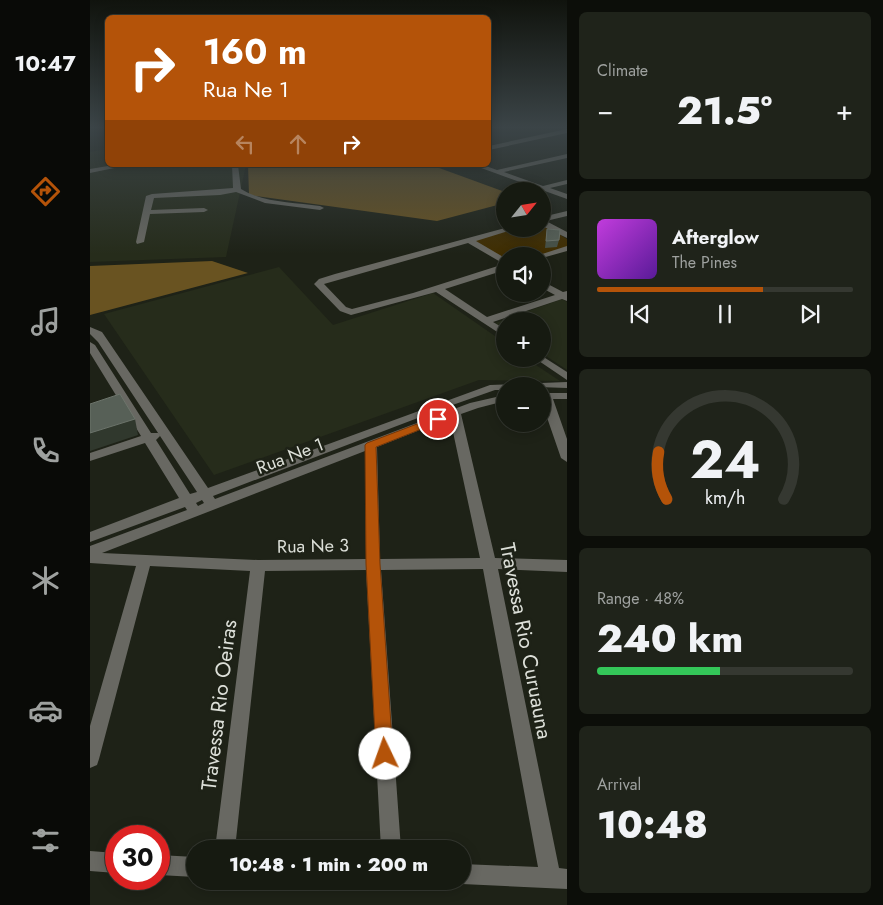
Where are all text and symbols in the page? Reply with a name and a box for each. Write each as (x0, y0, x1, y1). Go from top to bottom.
text: 160 m (203, 27, 307, 77)
icon: right (120, 35, 185, 100)
text: 10:47 (14, 47, 76, 79)
text: Climate (597, 59, 648, 82)
text: Rua Ne 1 (203, 73, 289, 105)
text: 21.5° (677, 83, 772, 138)
text: − (597, 90, 614, 131)
text: + (836, 90, 853, 131)
icon: left (231, 130, 259, 158)
icon: ahead (284, 130, 312, 158)
icon: right (337, 130, 365, 158)
icon: directions (28, 174, 63, 209)
north arrow (496, 182, 551, 238)
map controls (496, 182, 551, 432)
text: Afterglow (672, 224, 759, 251)
button: sound (496, 247, 551, 302)
text: The Pines (672, 251, 737, 274)
icon: previous (626, 300, 654, 328)
icon: pause (711, 300, 739, 328)
icon: next (796, 300, 824, 328)
icon: music (28, 304, 63, 339)
button: + (496, 312, 551, 367)
button: − (496, 377, 551, 432)
pin (417, 398, 459, 440)
icon: arrive (424, 405, 452, 433)
text: 24 (690, 422, 760, 498)
street label: Rua Ne 1 (253, 431, 327, 481)
icon: phone (28, 433, 63, 468)
text: km/h (705, 485, 745, 511)
street label: Rua Ne 3 (277, 532, 349, 560)
street label: Travessa Rio Curuauna (492, 540, 560, 742)
icon: climate (28, 563, 63, 598)
text: Range · 48% (597, 587, 684, 610)
text: 240 km (597, 611, 743, 666)
street label: Travessa Rio Oeiras (194, 618, 244, 792)
icon: car (28, 693, 63, 728)
position arrow (358, 727, 410, 779)
text: Arrival (597, 773, 641, 796)
text: 10:48 (597, 797, 708, 852)
icon: filters (28, 823, 63, 858)
speed limit sign: 30 (105, 825, 170, 890)
text: 10:48 · 1 min · 200 m (229, 851, 428, 878)

